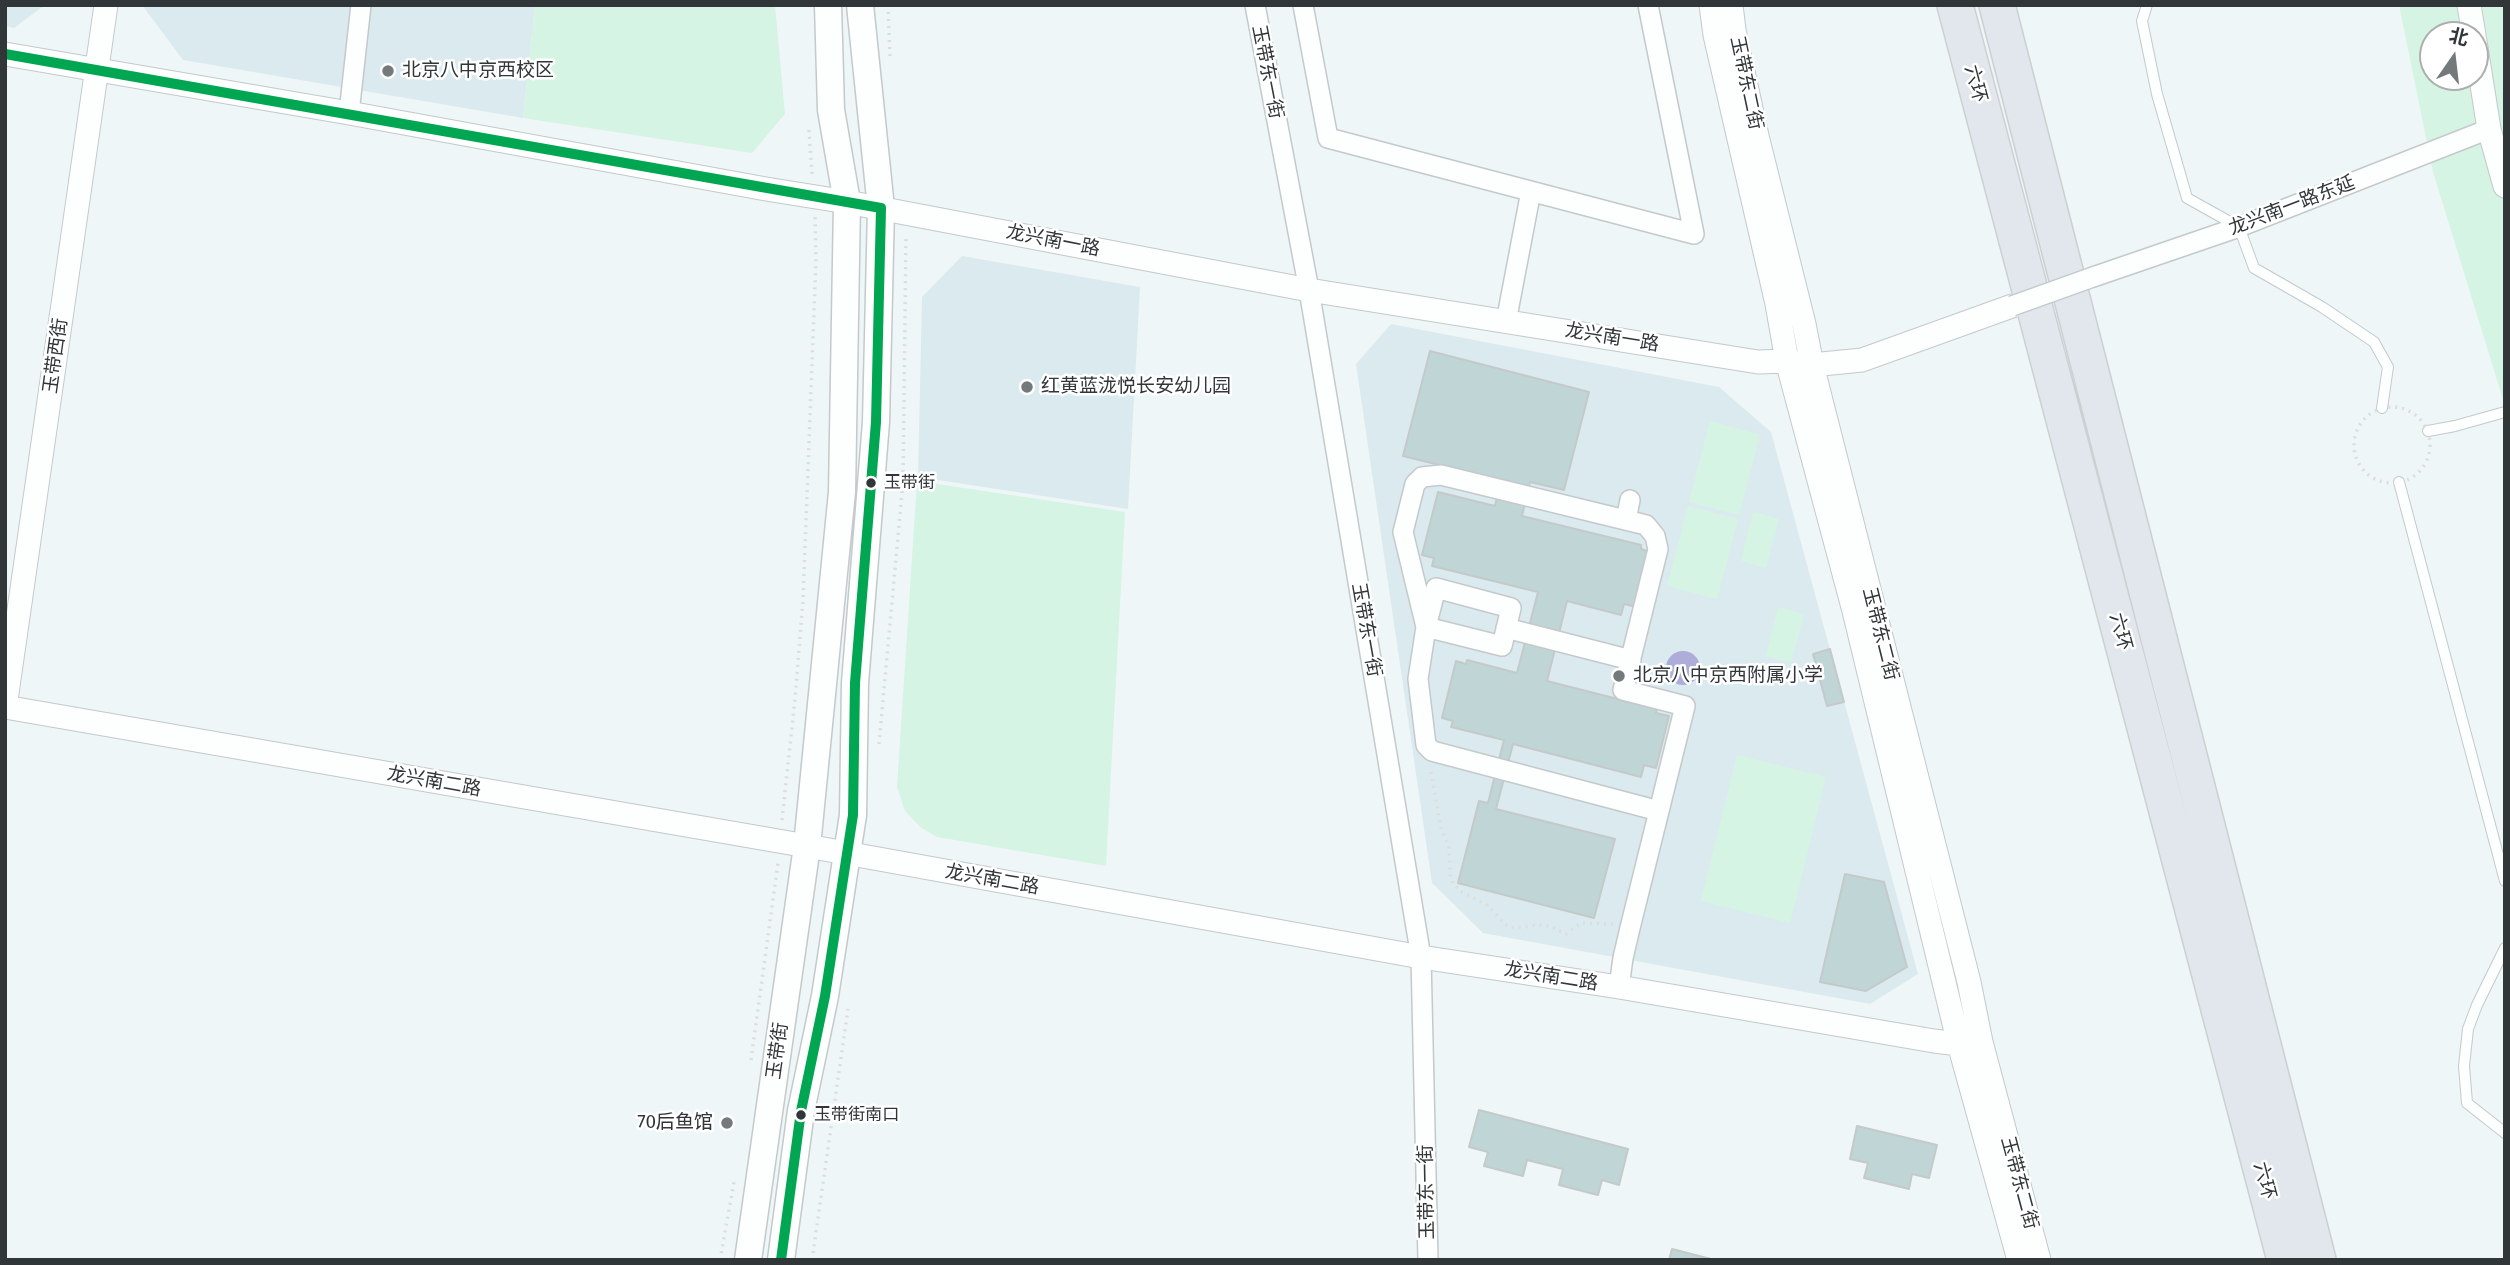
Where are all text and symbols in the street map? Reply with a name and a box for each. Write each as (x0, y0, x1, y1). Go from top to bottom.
north arrow (2419, 21, 2489, 91)
street label: 玉带东一街 (1247, 23, 1287, 121)
text: 北 (2447, 24, 2471, 51)
street label: 玉带东二街 (1725, 34, 1767, 132)
place label: 北京八中京西校区 (402, 60, 554, 82)
marker: 北京八中京西校区 (380, 63, 396, 79)
street label: 六环 (1959, 63, 1991, 105)
street label: 龙兴南一路东延 (2226, 172, 2358, 240)
street label: 龙兴南一路 (1004, 221, 1102, 261)
street label: 玉带西街 (39, 317, 73, 395)
street label: 龙兴南一路 (1563, 319, 1661, 357)
place label: 红黄蓝泷悦长安幼儿园 (1041, 376, 1231, 398)
marker: 红黄蓝泷悦长安幼儿园 (1019, 379, 1035, 395)
place label: 玉带街 (884, 473, 935, 493)
marker: 玉带街 (864, 476, 878, 490)
street label: 玉带东一街 (1347, 581, 1385, 679)
street label: 玉带东二街 (1857, 585, 1903, 683)
street label: 六环 (2104, 611, 2136, 653)
place label: 北京八中京西附属小学 (1633, 665, 1823, 687)
marker: 北京八中京西附属小学 (1611, 668, 1627, 684)
street label: 龙兴南二路 (385, 763, 483, 801)
street label: 龙兴南二路 (943, 861, 1041, 899)
street label: 龙兴南二路 (1502, 958, 1600, 996)
street label: 玉带街 (763, 1021, 793, 1081)
place label: 玉带街南口 (814, 1105, 899, 1125)
marker: 玉带街南口 (794, 1108, 808, 1122)
place label: 70后鱼馆 (637, 1112, 713, 1134)
marker: 70后鱼馆 (719, 1115, 735, 1131)
street label: 玉带东二街 (1996, 1134, 2042, 1232)
street label: 玉带东一街 (1415, 1144, 1439, 1240)
street label: 六环 (2248, 1160, 2280, 1202)

